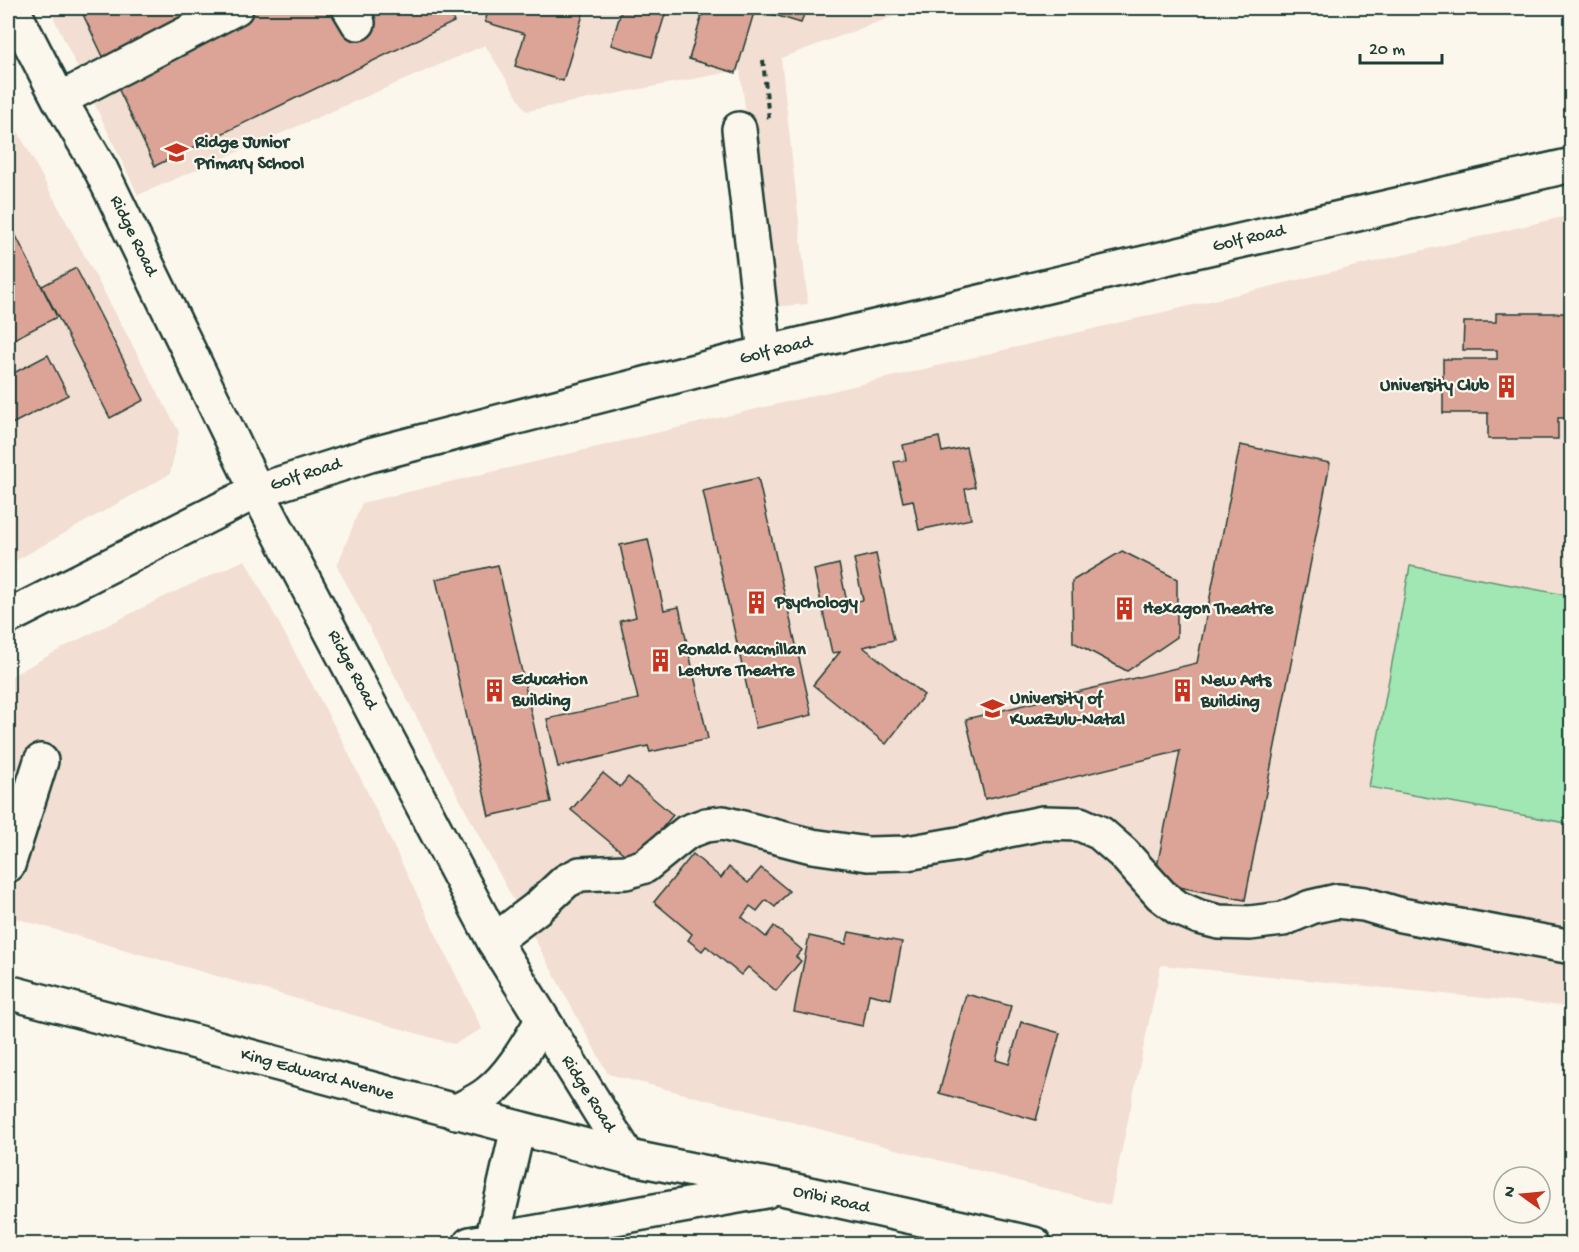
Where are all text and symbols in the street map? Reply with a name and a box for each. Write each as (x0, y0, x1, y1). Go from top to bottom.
scale bar (1360, 27, 1442, 65)
text: 20 m (1369, 40, 1405, 61)
place label: Ridge Junior Primary School (194, 133, 304, 175)
school or university icon: Ridge Junior Primary School (164, 140, 190, 166)
street label: Ridge Road (104, 192, 162, 281)
street label: Golf Road (1211, 220, 1289, 258)
street label: Golf Road (738, 332, 816, 370)
building icon: University Club (1494, 373, 1520, 399)
place label: University Club (1380, 376, 1489, 397)
street label: Golf Road (268, 453, 346, 496)
building icon: Psychology (744, 590, 770, 616)
place label: Psychology (774, 593, 858, 614)
building icon: Hexagon Theatre (1112, 596, 1138, 622)
place label: Hexagon Theatre (1143, 599, 1274, 620)
street label: Ridge Road (322, 627, 382, 715)
place label: Ronald Macmillan Lecture Theatre (677, 640, 806, 682)
building icon: Ronald Macmillan Lecture Theatre (647, 647, 673, 673)
place label: Education Building (511, 670, 588, 712)
place label: New Arts Building (1200, 671, 1273, 713)
building icon: Education Building (481, 677, 507, 703)
building icon: New Arts Building (1170, 678, 1196, 704)
place label: University of KwaZulu-Natal (1009, 689, 1125, 731)
school or university icon: University of KwaZulu-Natal (979, 696, 1005, 722)
street label: King Edward Avenue (238, 1044, 397, 1106)
street label: Ridge Road (556, 1052, 621, 1138)
north arrow (1492, 1165, 1552, 1225)
street label: Oribi Road (791, 1181, 873, 1219)
text: N (1500, 1184, 1522, 1200)

